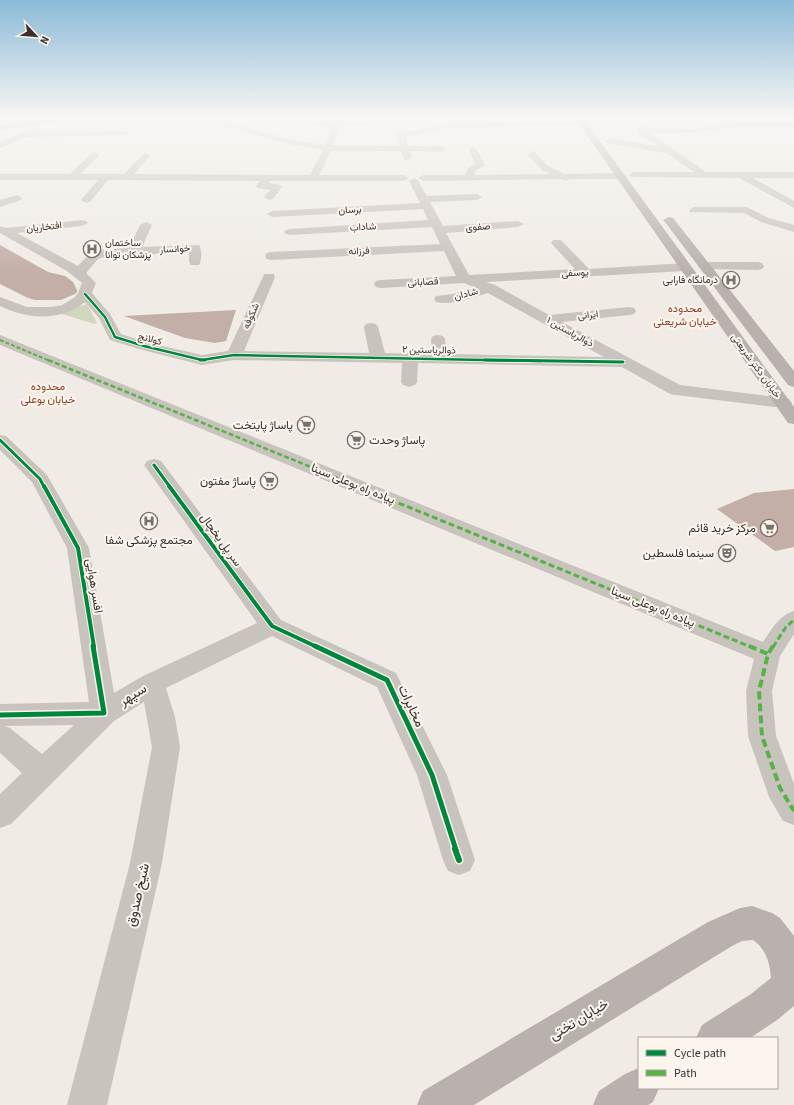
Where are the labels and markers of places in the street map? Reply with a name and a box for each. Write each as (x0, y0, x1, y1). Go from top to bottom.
place label: ساختمان پزشکان توانا (105, 236, 151, 262)
hospital icon: ساختمان پزشکان توانا (82, 239, 102, 259)
hospital icon: درمانگاه فارابی (721, 270, 741, 290)
place label: درمانگاه فارابی (663, 273, 718, 287)
supermarket icon: پاساژ پایتخت (296, 415, 316, 435)
place label: پاساژ پایتخت (233, 417, 293, 434)
supermarket icon: پاساژ وحدت (346, 430, 366, 450)
place label: پاساژ وحدت (369, 432, 425, 449)
supermarket icon: پاساژ مفتون (259, 471, 279, 491)
place label: پاساژ مفتون (200, 473, 256, 490)
hospital icon: مجتمع پزشکی شفا (139, 511, 159, 531)
supermarket icon: مرکز خرید قائم (759, 518, 779, 538)
place label: مرکز خرید قائم (689, 520, 756, 537)
place label: مجتمع پزشکی شفا (105, 532, 193, 549)
theatre icon: سینما فلسطین (717, 543, 737, 563)
place label: سینما فلسطین (643, 545, 714, 562)

